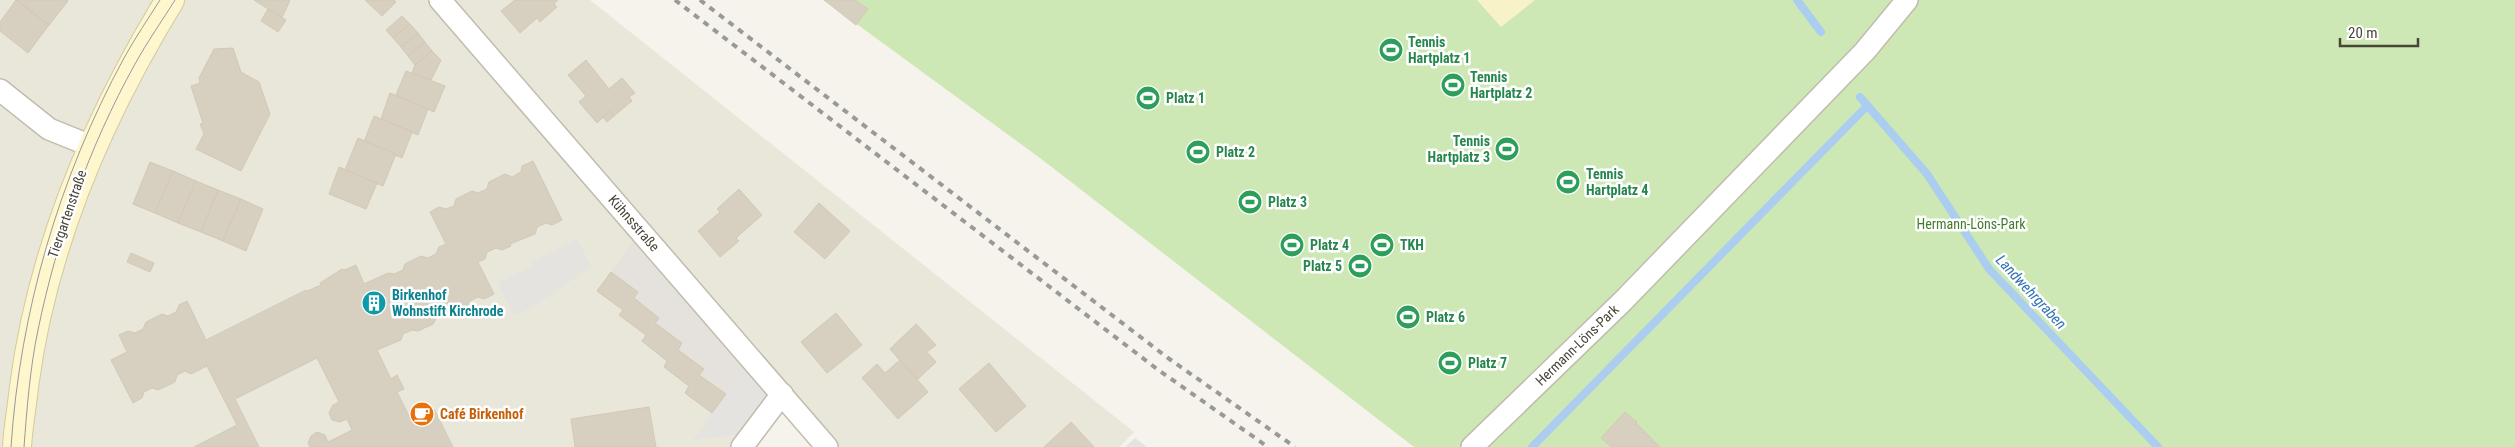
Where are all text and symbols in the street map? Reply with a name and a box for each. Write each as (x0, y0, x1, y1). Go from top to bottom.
scale bar (2340, 15, 2418, 47)
text: 20 m (2348, 24, 2378, 42)
place label: Tennis Hartplatz 1 (1408, 34, 1470, 66)
sports icon: Tennis Hartplatz 1 (1378, 37, 1404, 63)
place label: Tennis Hartplatz 2 (1470, 69, 1532, 101)
sports icon: Tennis Hartplatz 2 (1440, 72, 1466, 98)
sports icon: Platz 1 (1135, 85, 1161, 111)
place label: Platz 1 (1166, 90, 1205, 106)
place label: Tennis Hartplatz 3 (1428, 133, 1490, 165)
sports icon: Tennis Hartplatz 3 (1494, 136, 1520, 162)
sports icon: Platz 2 (1185, 139, 1211, 165)
place label: Platz 2 (1216, 144, 1255, 160)
place label: Tennis Hartplatz 4 (1586, 166, 1648, 198)
street label: Tiergartenstraße (44, 167, 90, 260)
sports icon: Tennis Hartplatz 4 (1555, 169, 1581, 195)
sports icon: Platz 3 (1237, 189, 1263, 215)
street label: Kühnsstraße (605, 192, 663, 255)
place label: Platz 3 (1268, 194, 1307, 210)
park label: Hermann-Löns-Park (1916, 216, 2026, 232)
sports icon: Platz 4 (1279, 232, 1305, 258)
sports icon: TKH (1369, 232, 1395, 258)
place label: Platz 4 (1310, 237, 1349, 253)
place label: TKH (1400, 237, 1424, 253)
water label: Landwehrgraben (1992, 251, 2070, 333)
sports icon: Platz 5 (1347, 253, 1373, 279)
place label: Platz 5 (1303, 258, 1342, 274)
place label: Birkenhof Wohnstift Kirchrode (392, 287, 504, 319)
building icon: Birkenhof Wohnstift Kirchrode (361, 290, 387, 316)
street label: Hermann-Löns-Park (1532, 301, 1622, 389)
sports icon: Platz 6 (1395, 304, 1421, 330)
place label: Platz 6 (1426, 309, 1465, 325)
sports icon: Platz 7 (1437, 350, 1463, 376)
place label: Platz 7 (1468, 355, 1507, 371)
cafe icon: Café Birkenhof (409, 401, 435, 427)
place label: Café Birkenhof (440, 406, 524, 422)

